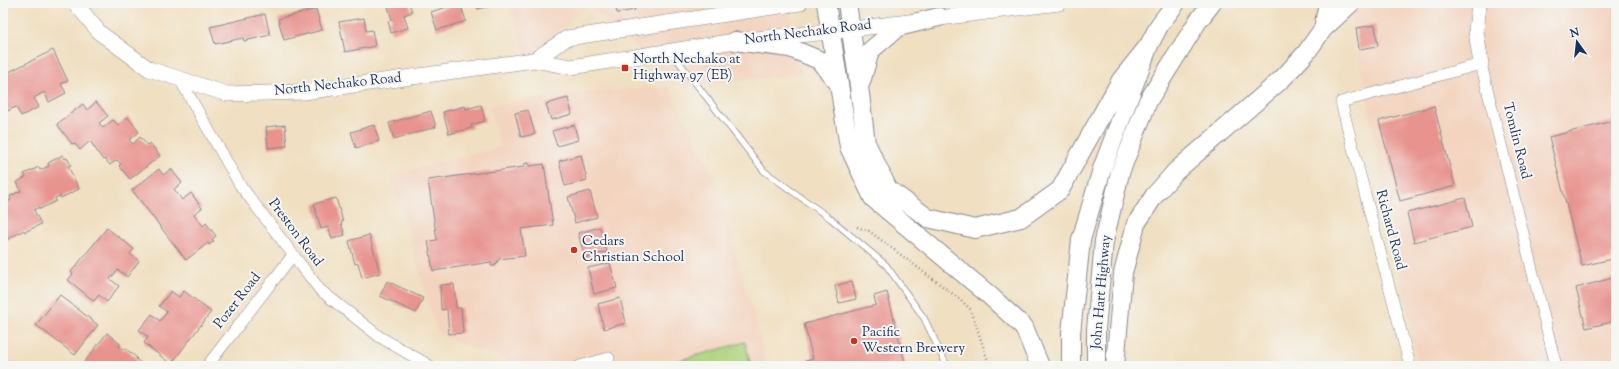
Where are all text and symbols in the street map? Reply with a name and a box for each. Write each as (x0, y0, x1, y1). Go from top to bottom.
street label: North Nechako Road (743, 15, 873, 51)
north arrow (1557, 22, 1597, 62)
text: N (1567, 24, 1581, 42)
place label: North Nechako at Highway 97 (EB) (633, 50, 741, 86)
marker: North Nechako at Highway 97 (EB) (620, 63, 630, 73)
street label: North Nechako Road (273, 68, 403, 102)
street label: Tomlin Road (1497, 101, 1535, 182)
street label: Richard Road (1370, 188, 1410, 272)
street label: Preston Road (263, 195, 327, 271)
place label: Cedars Christian School (582, 232, 685, 268)
street label: John Hart Highway (1087, 234, 1117, 351)
marker: Cedars Christian School (569, 245, 579, 255)
street label: Pozer Road (210, 269, 266, 333)
place label: Pacific Western Brewery (862, 323, 965, 359)
marker: Pacific Western Brewery (849, 336, 859, 346)

